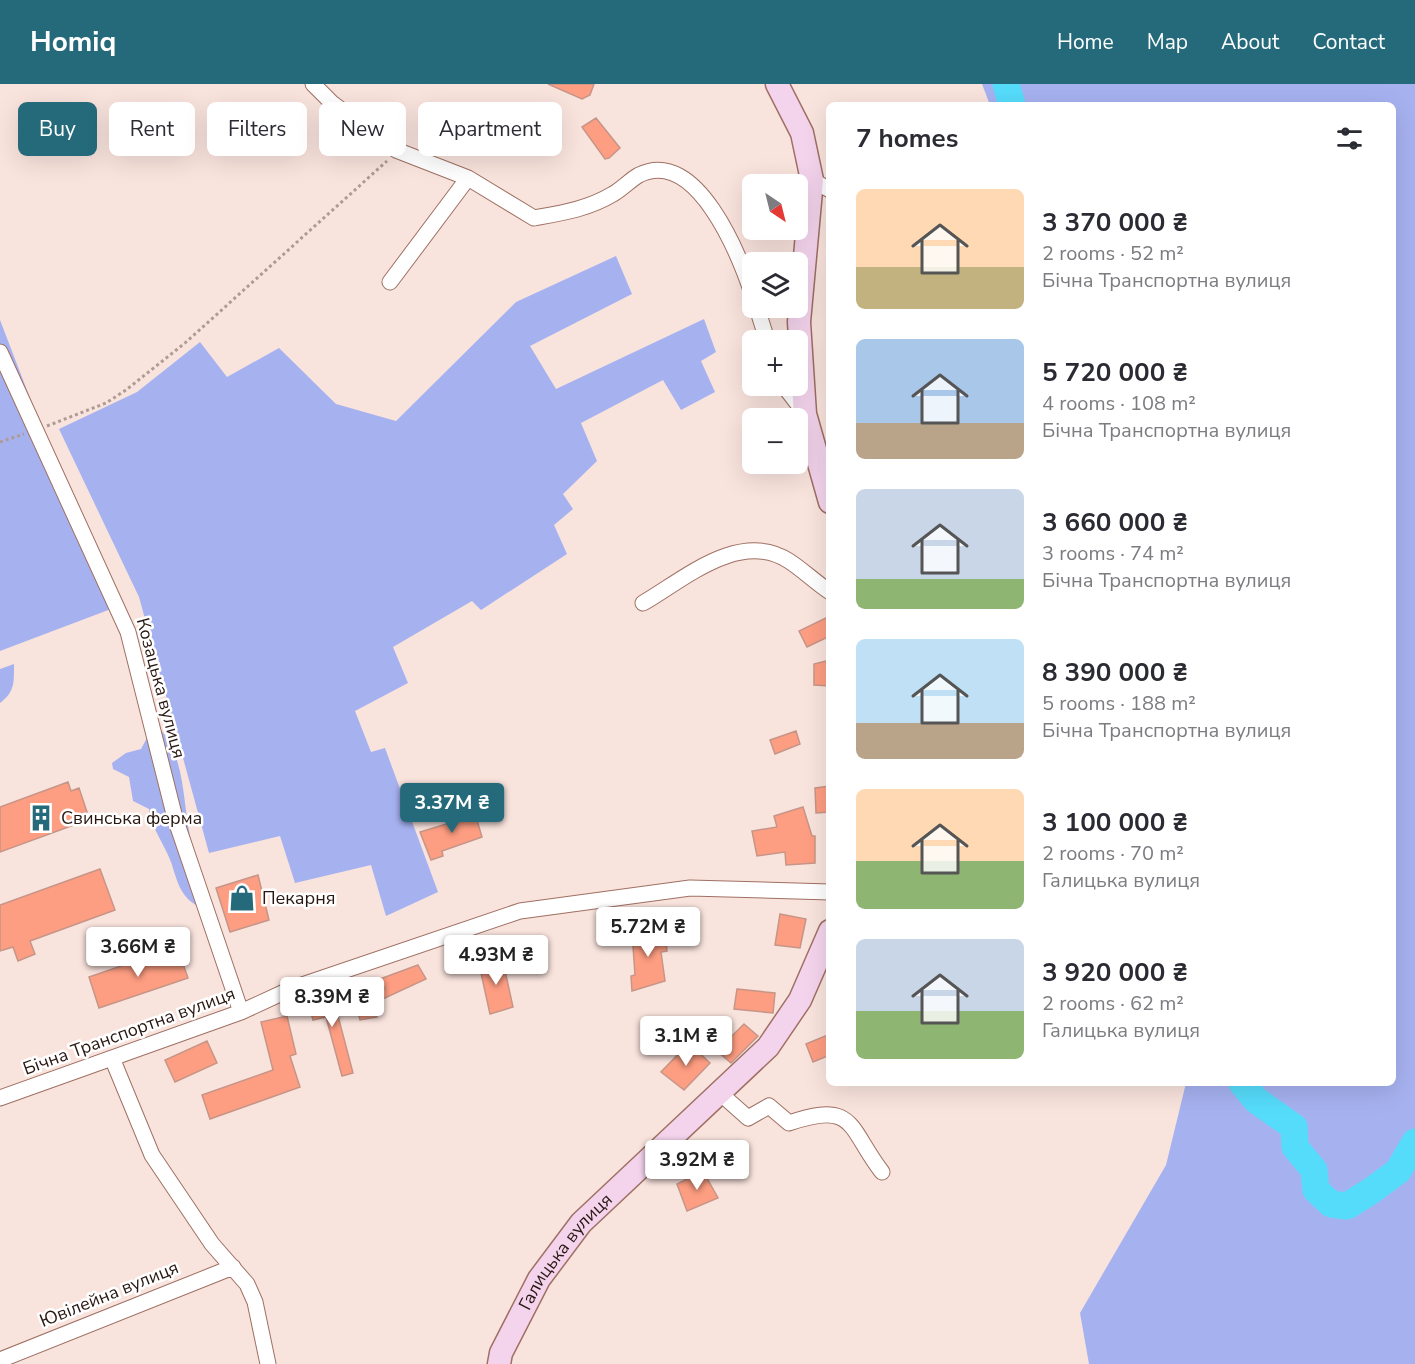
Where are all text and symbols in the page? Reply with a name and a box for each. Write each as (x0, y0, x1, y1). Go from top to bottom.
text: Homiq (30, 23, 116, 61)
text: Home (1057, 28, 1114, 56)
text: Map (1147, 28, 1188, 56)
text: About (1221, 28, 1279, 56)
text: Contact (1312, 28, 1385, 56)
chip: Buy (18, 102, 97, 156)
chip: Rent (109, 102, 195, 156)
chip: Filters (207, 102, 307, 156)
chip: New (319, 102, 406, 156)
chip: Apartment (418, 102, 562, 156)
text: 7 homes (856, 121, 958, 156)
icon: filters (1333, 122, 1366, 155)
north arrow (742, 174, 808, 240)
map controls (742, 174, 808, 474)
text: 3 370 000 ₴ (1042, 205, 1188, 240)
icon: home (904, 213, 976, 285)
text: 2 rooms · 52 m² (1042, 240, 1184, 267)
button: layers (742, 252, 808, 318)
text: Бічна Транспортна вулиця (1042, 267, 1291, 294)
button: + (742, 330, 808, 396)
text: 5 720 000 ₴ (1042, 355, 1188, 390)
icon: home (904, 363, 976, 435)
text: 4 rooms · 108 m² (1042, 390, 1196, 417)
button: − (742, 408, 808, 474)
text: Бічна Транспортна вулиця (1042, 417, 1291, 444)
text: 3 660 000 ₴ (1042, 505, 1188, 540)
icon: home (904, 513, 976, 585)
text: 3 rooms · 74 m² (1042, 540, 1184, 567)
text: Бічна Транспортна вулиця (1042, 567, 1291, 594)
street label: Козацька вулиця (131, 615, 191, 761)
text: 8 390 000 ₴ (1042, 655, 1188, 690)
icon: home (904, 663, 976, 735)
text: 5 rooms · 188 m² (1042, 690, 1196, 717)
text: Бічна Транспортна вулиця (1042, 717, 1291, 744)
pin: 3.37M ₴ (397, 783, 507, 834)
text: 3.37M ₴ (414, 789, 490, 816)
building icon: Свинська ферма (26, 803, 56, 833)
text: 3 100 000 ₴ (1042, 805, 1188, 840)
place label: Свинська ферма (61, 806, 202, 830)
icon: home (904, 813, 976, 885)
text: 2 rooms · 70 m² (1042, 840, 1184, 867)
text: Галицька вулиця (1042, 867, 1200, 894)
shop icon: Пекарня (227, 883, 257, 913)
place label: Пекарня (262, 886, 335, 910)
pin: 5.72M ₴ (593, 907, 703, 958)
text: 5.72M ₴ (610, 913, 686, 940)
pin: 3.66M ₴ (83, 927, 193, 978)
text: 3.66M ₴ (100, 933, 176, 960)
pin: 4.93M ₴ (441, 935, 551, 986)
text: 4.93M ₴ (458, 941, 534, 968)
text: 3 920 000 ₴ (1042, 955, 1188, 990)
icon: home (904, 963, 976, 1035)
pin: 8.39M ₴ (277, 977, 387, 1028)
street label: Бічна Транспортна вулиця (20, 981, 238, 1081)
text: 8.39M ₴ (294, 983, 370, 1010)
text: 2 rooms · 62 m² (1042, 990, 1184, 1017)
pin: 3.1M ₴ (637, 1016, 735, 1067)
text: Галицька вулиця (1042, 1017, 1200, 1044)
text: 3.1M ₴ (654, 1022, 718, 1049)
pin: 3.92M ₴ (642, 1140, 752, 1191)
text: 3.92M ₴ (659, 1146, 735, 1173)
street label: Галицька вулиця (513, 1188, 617, 1314)
street label: Ювілейна вулиця (36, 1255, 182, 1333)

